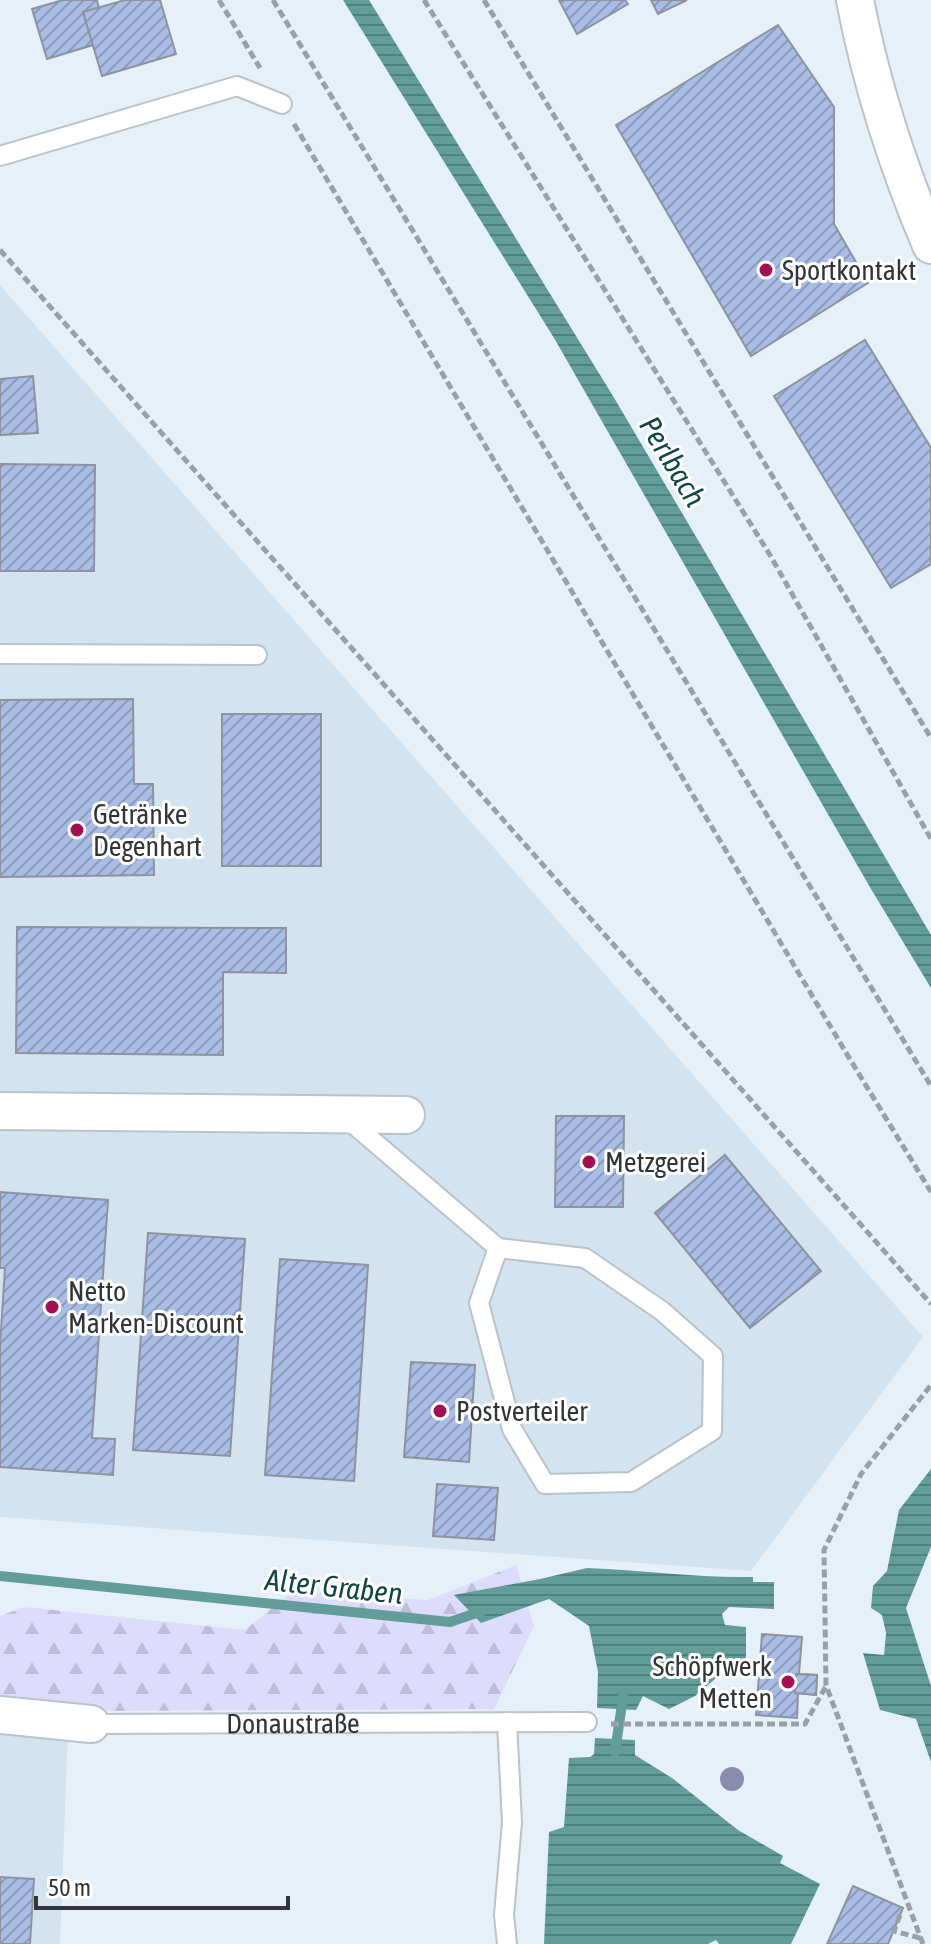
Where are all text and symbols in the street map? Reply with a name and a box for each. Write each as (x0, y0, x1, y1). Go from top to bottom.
place label: Sportkontakt (782, 254, 916, 286)
marker: Sportkontakt (757, 261, 775, 279)
water label: Perlbach (633, 410, 713, 512)
place label: Getränke Degenhart (93, 798, 202, 862)
marker: Getränke Degenhart (68, 821, 86, 839)
place label: Metzgerei (605, 1146, 706, 1178)
marker: Metzgerei (580, 1153, 598, 1171)
place label: Netto Marken-Discount (68, 1275, 244, 1339)
marker: Netto Marken-Discount (43, 1298, 61, 1316)
place label: Postverteiler (456, 1395, 588, 1427)
marker: Postverteiler (431, 1402, 449, 1420)
water label: Alter Graben (263, 1562, 404, 1610)
place label: Schöpfwerk Metten (652, 1650, 772, 1714)
marker: Schöpfwerk Metten (779, 1673, 797, 1691)
street label: Donaustraße (226, 1707, 360, 1739)
scale bar (36, 1860, 288, 1910)
text: 50 m (48, 1874, 91, 1901)

